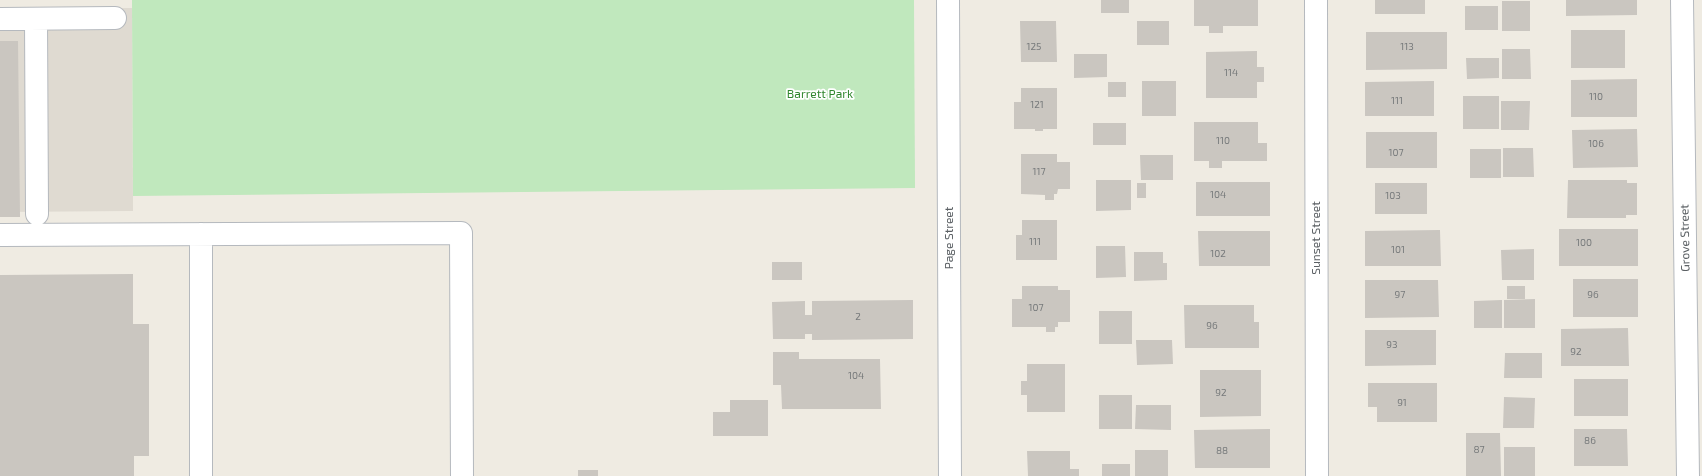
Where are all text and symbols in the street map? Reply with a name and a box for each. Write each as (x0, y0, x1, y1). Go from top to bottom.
house number: 125 (1027, 41, 1041, 53)
house number: 113 (1400, 41, 1414, 53)
house number: 114 (1224, 67, 1238, 79)
park label: Barrett Park (787, 87, 853, 101)
house number: 110 (1589, 91, 1603, 103)
house number: 111 (1391, 95, 1403, 107)
house number: 121 (1030, 99, 1044, 111)
house number: 110 (1216, 135, 1230, 147)
house number: 106 (1588, 138, 1604, 150)
house number: 107 (1388, 147, 1404, 159)
house number: 117 (1032, 166, 1046, 178)
house number: 104 (1210, 189, 1226, 201)
house number: 103 (1385, 190, 1401, 202)
street label: Sunset Street (1309, 201, 1323, 275)
street label: Grove Street (1677, 204, 1693, 272)
street label: Page Street (942, 207, 956, 269)
house number: 111 (1029, 236, 1041, 248)
house number: 100 (1576, 237, 1592, 249)
house number: 101 (1391, 244, 1405, 256)
house number: 102 (1210, 248, 1226, 260)
house number: 97 (1395, 289, 1405, 301)
house number: 96 (1587, 289, 1599, 301)
house number: 107 (1028, 302, 1044, 314)
house number: 2 (855, 311, 861, 323)
house number: 96 (1206, 320, 1218, 332)
house number: 93 (1386, 339, 1398, 351)
house number: 92 (1570, 346, 1582, 358)
house number: 104 (848, 370, 864, 382)
house number: 92 (1215, 387, 1227, 399)
house number: 91 (1397, 397, 1407, 409)
house number: 86 (1584, 435, 1596, 447)
house number: 87 (1473, 444, 1485, 456)
house number: 88 (1216, 445, 1228, 457)

